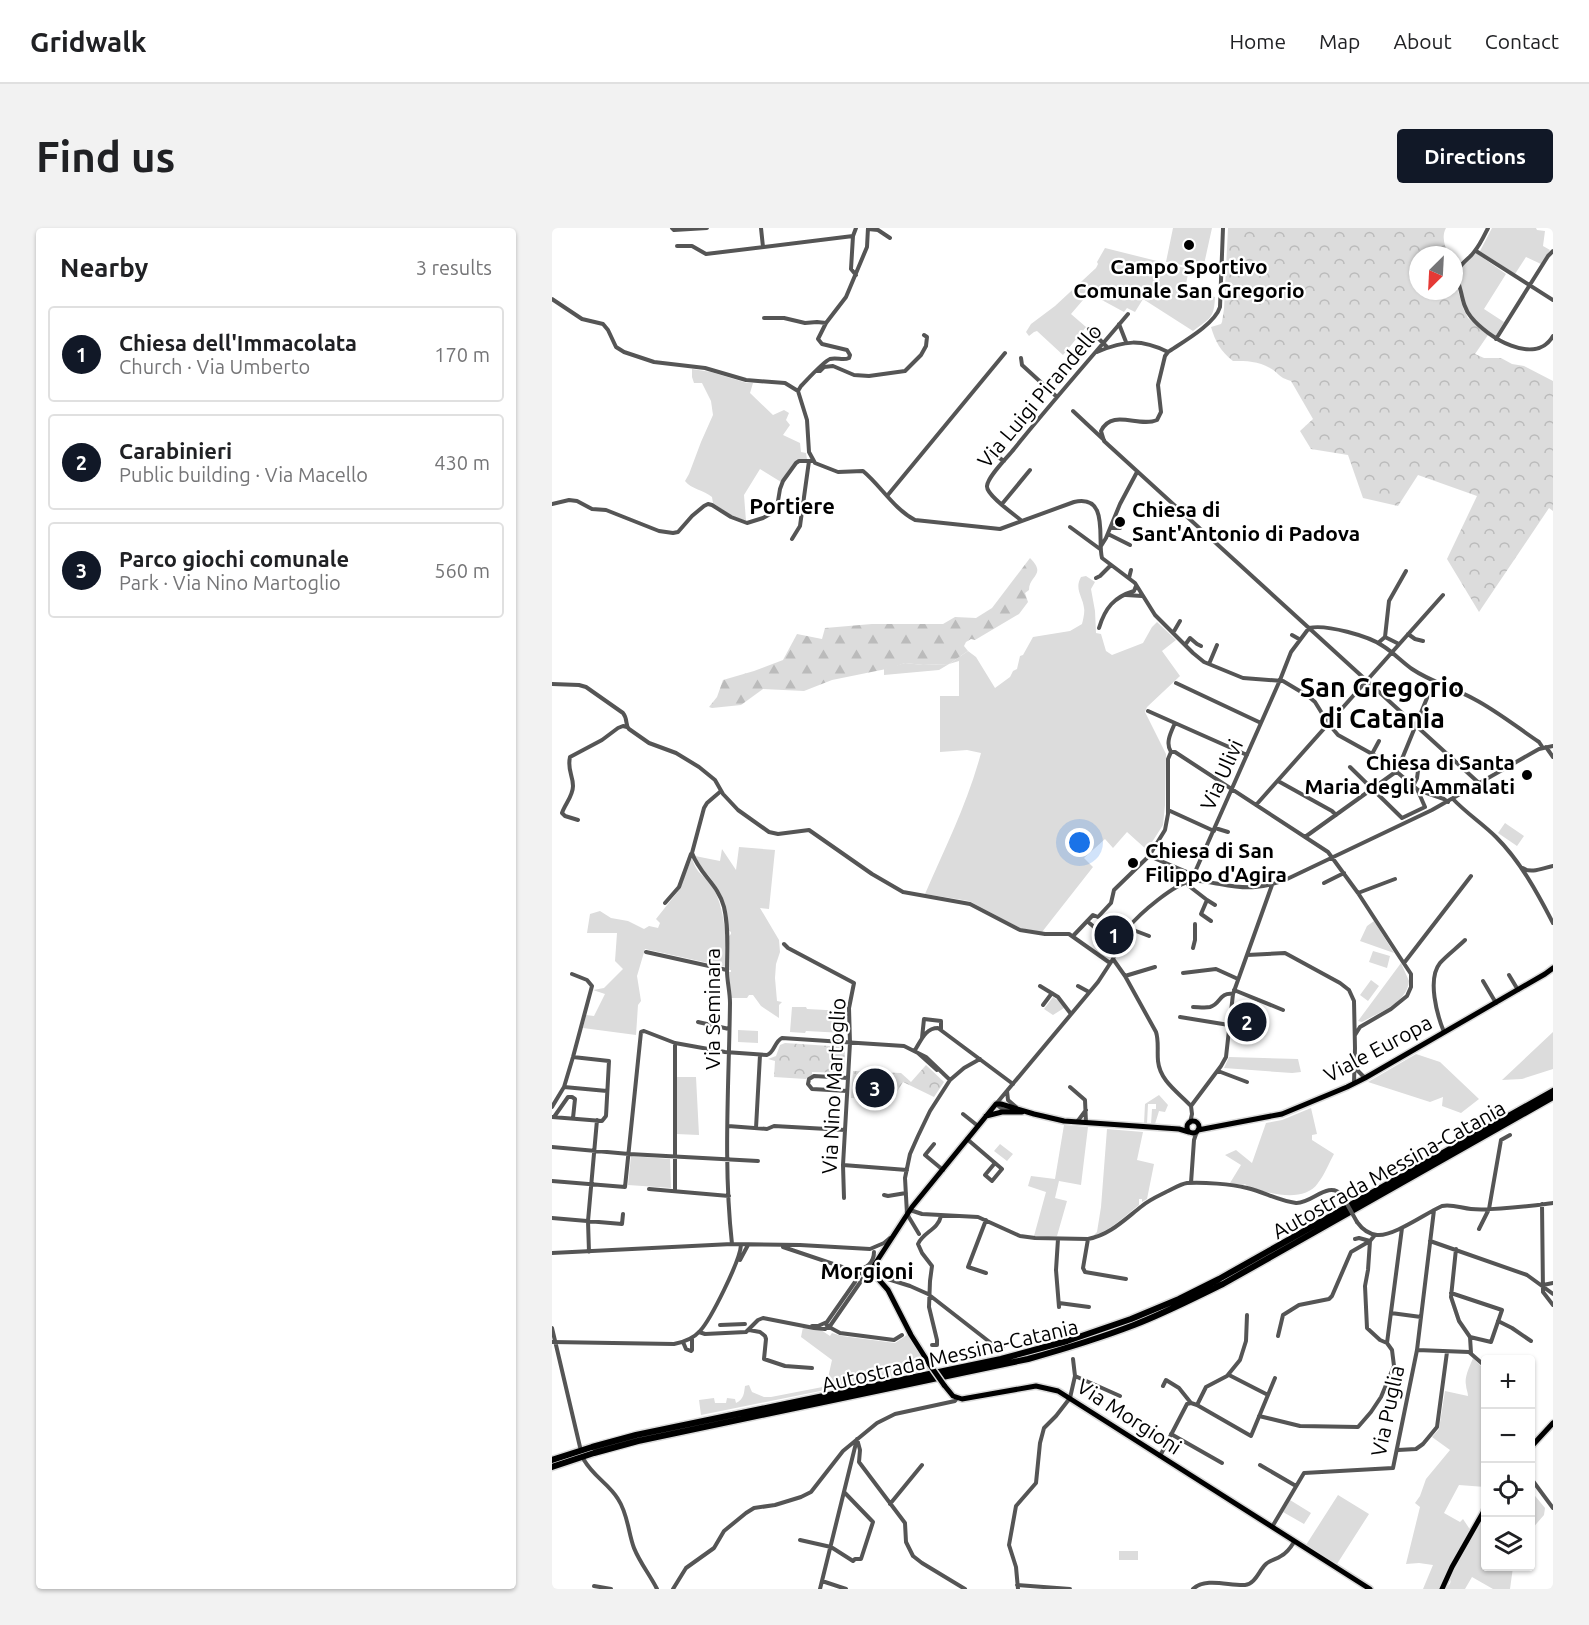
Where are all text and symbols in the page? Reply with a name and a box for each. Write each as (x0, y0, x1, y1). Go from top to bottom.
text: Gridwalk (30, 26, 147, 57)
text: Home (1229, 29, 1286, 53)
text: Map (1319, 29, 1360, 53)
text: About (1393, 29, 1452, 53)
text: Contact (1485, 29, 1559, 53)
button: Directions (1397, 129, 1553, 183)
text: Find us (36, 133, 175, 180)
marker: Campo Sportivo Comunale San Gregorio (1182, 238, 1196, 252)
north arrow (1409, 246, 1463, 300)
text: Nearby (60, 253, 148, 282)
place label: Campo Sportivo Comunale San Gregorio (1073, 254, 1305, 302)
text: 3 results (416, 256, 492, 279)
street label: Via Luigi Pirandello (972, 319, 1106, 472)
text: Chiesa dell'Immacolata (119, 330, 357, 355)
text: 1 (76, 343, 87, 366)
text: 170 m (434, 343, 490, 366)
text: Church · Via Umberto (119, 355, 310, 378)
text: Carabinieri (119, 438, 232, 463)
text: 2 (76, 451, 87, 474)
text: 430 m (434, 451, 490, 474)
text: Public building · Via Macello (119, 463, 368, 486)
district label: Portiere (749, 493, 835, 518)
place label: Chiesa di Sant'Antonio di Padova (1132, 497, 1360, 545)
marker: Chiesa di Sant'Antonio di Padova (1113, 515, 1127, 529)
text: Parco giochi comunale (119, 546, 349, 571)
text: 3 (76, 559, 87, 582)
text: 560 m (434, 559, 490, 582)
text: Park · Via Nino Martoglio (119, 571, 341, 594)
district label: San Gregorio di Catania (1300, 672, 1464, 733)
street label: Via Ulivi (1195, 735, 1247, 814)
place label: Chiesa di Santa Maria degli Ammalati (1305, 750, 1515, 798)
marker: Chiesa di Santa Maria degli Ammalati (1520, 768, 1534, 782)
your location (1065, 828, 1094, 857)
place label: Chiesa di San Filippo d'Agira (1145, 838, 1287, 886)
marker: Chiesa di San Filippo d'Agira (1126, 856, 1140, 870)
pin: 1 (1094, 912, 1134, 958)
street label: Via Seminara (700, 948, 724, 1070)
street label: Via Nino Martoglio (816, 997, 850, 1175)
pin: 2 (1228, 1000, 1266, 1044)
street label: Viale Europa (1319, 1010, 1436, 1087)
pin: 3 (856, 1066, 894, 1110)
street label: Autostrada Messina-Catania (1268, 1095, 1509, 1243)
district label: Morgioni (821, 1258, 914, 1283)
street label: Autostrada Messina-Catania (819, 1314, 1080, 1396)
map controls (1481, 1355, 1535, 1571)
button: + (1481, 1355, 1535, 1409)
street label: Via Puglia (1366, 1363, 1408, 1459)
street label: Via Morgioni (1073, 1373, 1186, 1459)
button: − (1481, 1409, 1535, 1463)
button: locate (1481, 1463, 1535, 1517)
button: layers (1481, 1517, 1535, 1571)

